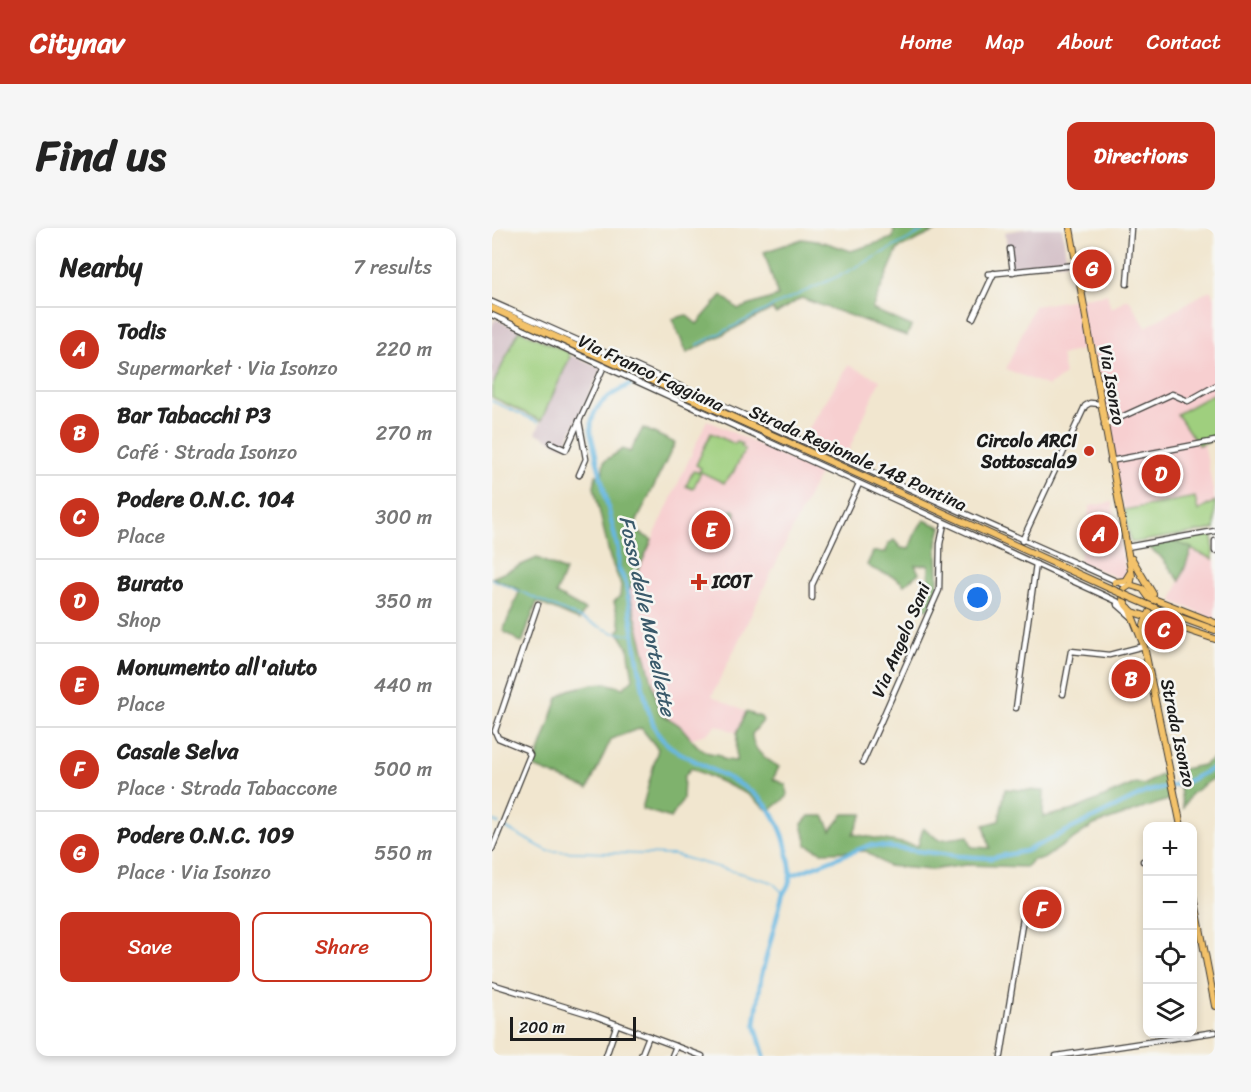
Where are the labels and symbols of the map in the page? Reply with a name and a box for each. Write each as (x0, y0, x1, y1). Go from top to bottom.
pin: G (1072, 246, 1112, 291)
street label: Via Franco Faggiana (573, 325, 730, 421)
street label: Via Isonzo (1089, 342, 1135, 428)
street label: Strada Regionale 148 Pontina (744, 396, 972, 520)
place label: Circolo ARCI Sottoscala9 (976, 425, 1077, 478)
marker: Circolo ARCI Sottoscala9 (1082, 444, 1096, 458)
pin: D (1142, 452, 1180, 496)
pin: E (692, 508, 730, 552)
pin: A (1080, 512, 1118, 556)
water label: Fosso delle Mortellette (609, 513, 686, 721)
place label: ICOT (711, 566, 753, 598)
marker: ICOT (690, 573, 708, 591)
street label: Via Angelo Sani (862, 576, 940, 703)
your location (963, 583, 992, 612)
pin: C (1144, 608, 1184, 652)
pin: B (1112, 656, 1150, 702)
street label: Strada Isonzo (1151, 676, 1205, 790)
pin: F (1022, 886, 1062, 932)
scale bar (510, 1014, 636, 1042)

